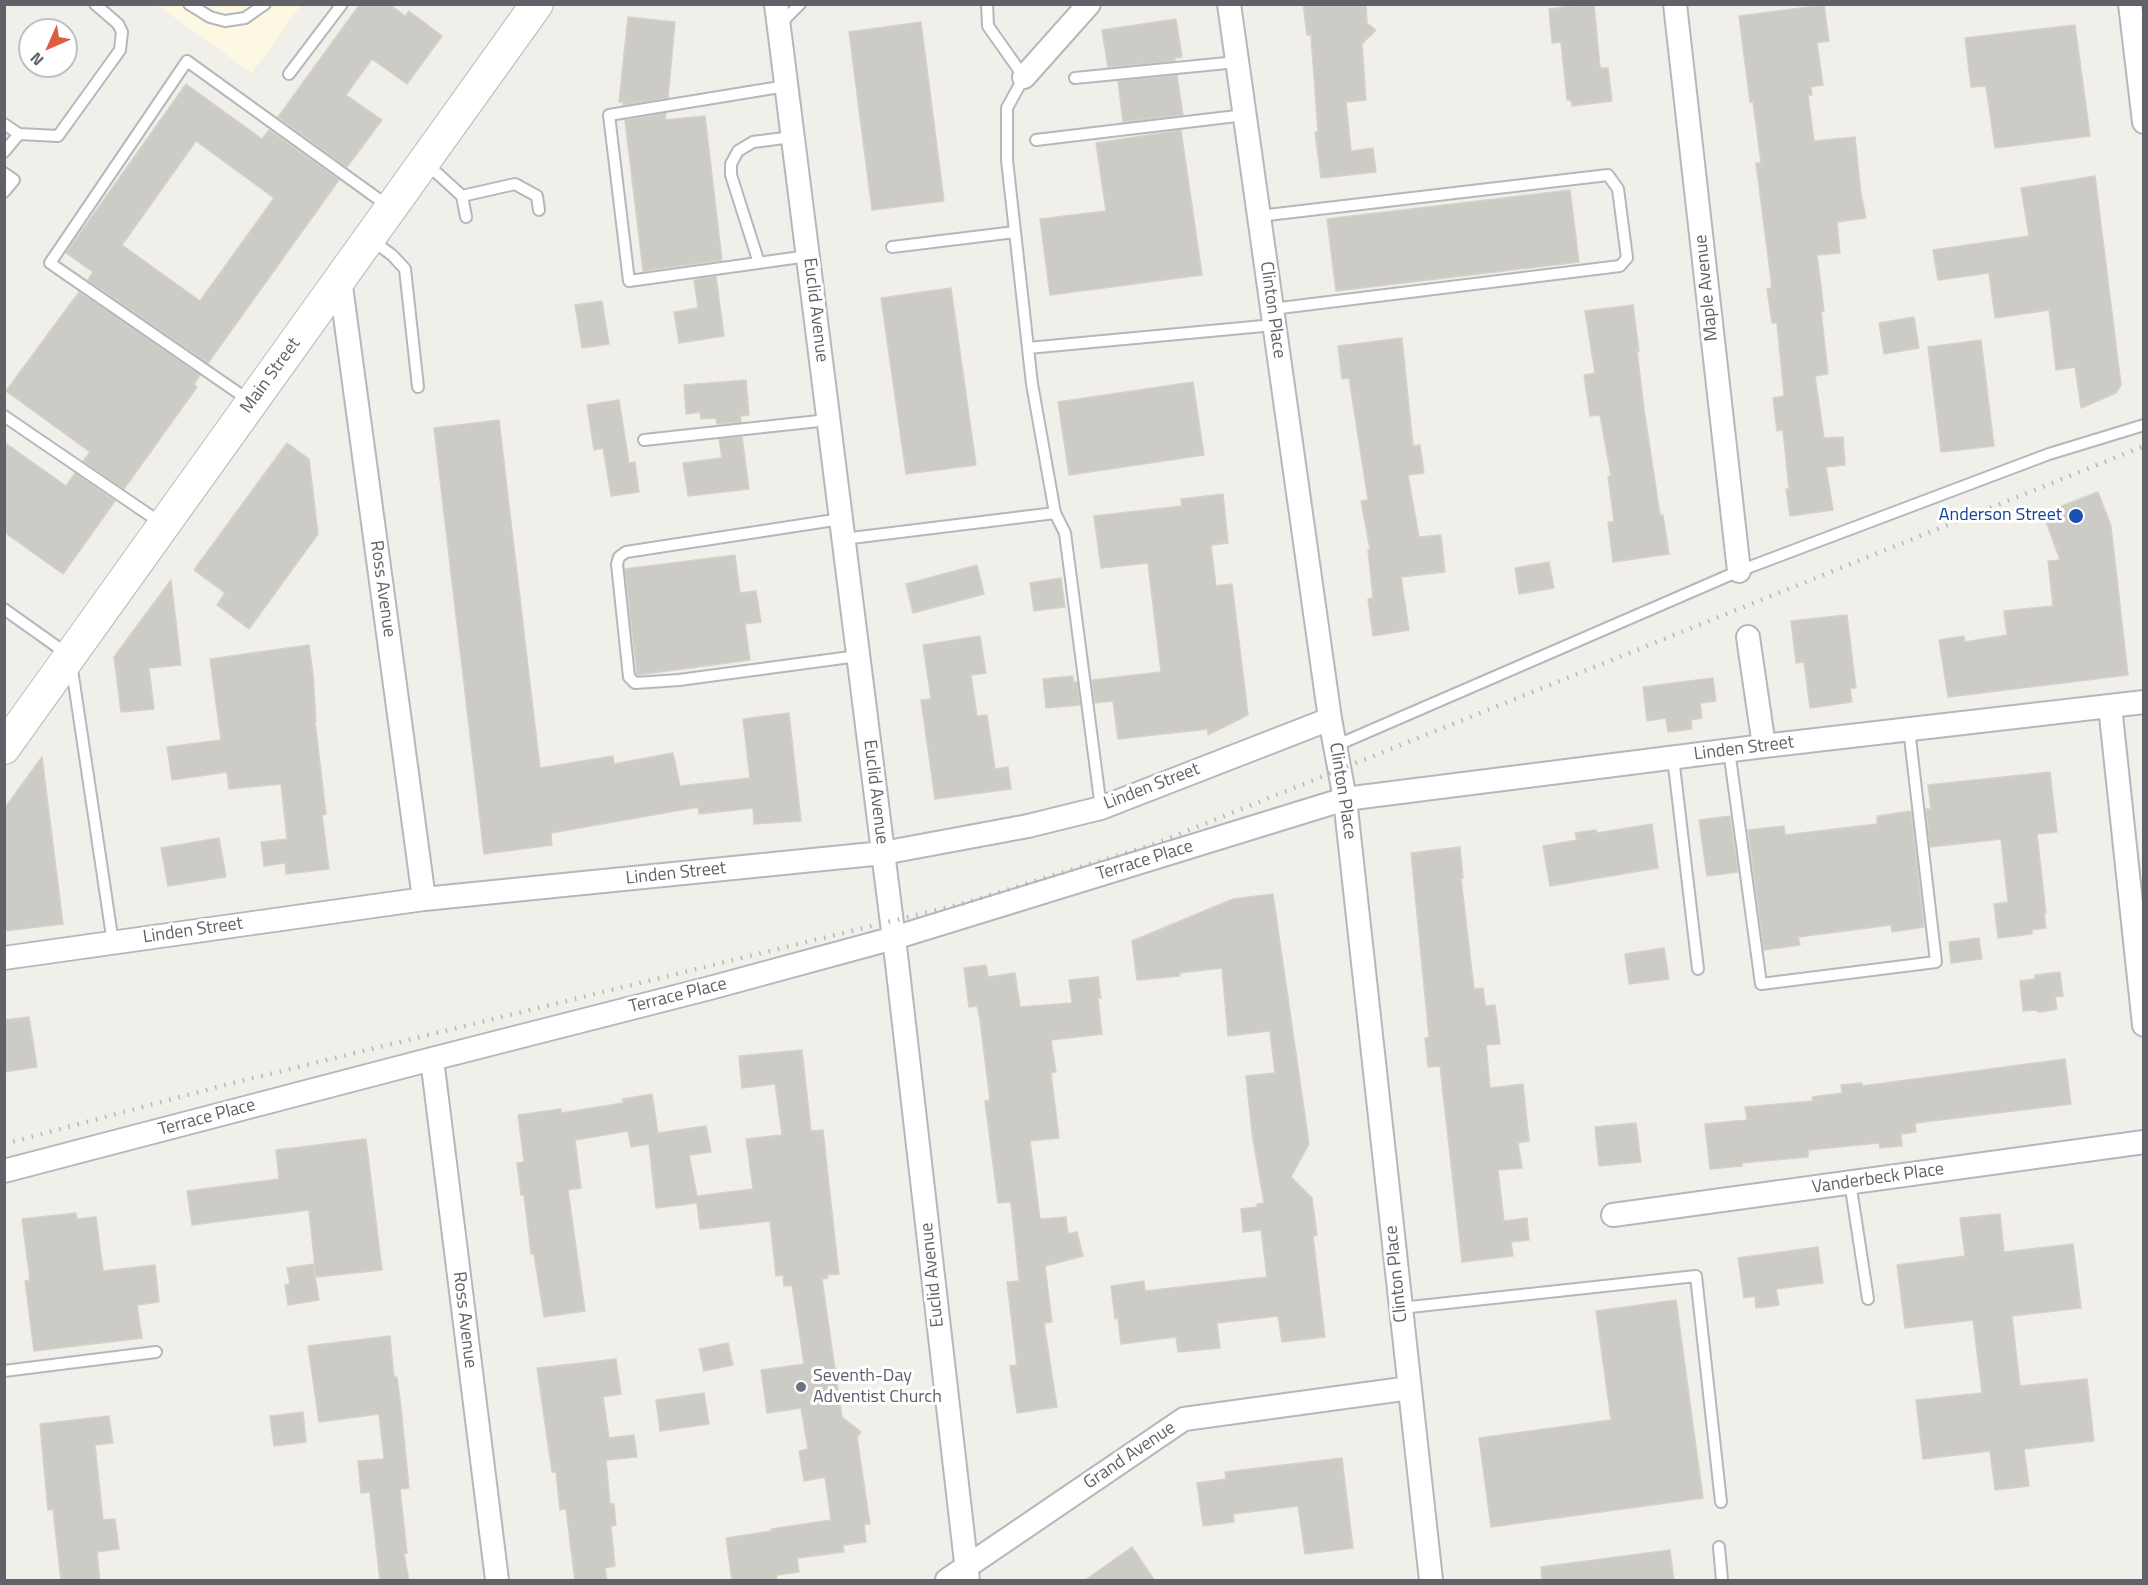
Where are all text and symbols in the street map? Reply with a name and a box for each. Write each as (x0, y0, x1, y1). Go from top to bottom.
north arrow (18, 18, 78, 78)
text: N (24, 47, 49, 72)
street label: Maple Avenue (1691, 234, 1723, 342)
street label: Euclid Avenue (798, 257, 832, 363)
street label: Clinton Place (1255, 260, 1289, 360)
street label: Main Street (236, 334, 306, 418)
place label: Anderson Street (1939, 505, 2062, 527)
marker: Anderson Street (2067, 507, 2085, 525)
street label: Ross Avenue (365, 539, 399, 639)
street label: Linden Street (1693, 732, 1795, 766)
street label: Euclid Avenue (858, 739, 892, 845)
street label: Clinton Place (1324, 741, 1360, 841)
street label: Linden Street (1101, 759, 1203, 815)
street label: Terrace Place (1094, 836, 1196, 886)
street label: Linden Street (625, 858, 727, 890)
street label: Linden Street (142, 913, 244, 949)
street label: Terrace Place (627, 973, 729, 1019)
street label: Terrace Place (156, 1095, 258, 1141)
street label: Vanderbeck Place (1811, 1159, 1945, 1199)
street label: Euclid Avenue (917, 1222, 949, 1328)
street label: Clinton Place (1381, 1224, 1413, 1324)
street label: Ross Avenue (447, 1270, 481, 1370)
place label: Seventh-Day Adventist Church (813, 1366, 942, 1408)
marker: Seventh-Day Adventist Church (794, 1380, 808, 1394)
street label: Grand Avenue (1080, 1417, 1180, 1495)

